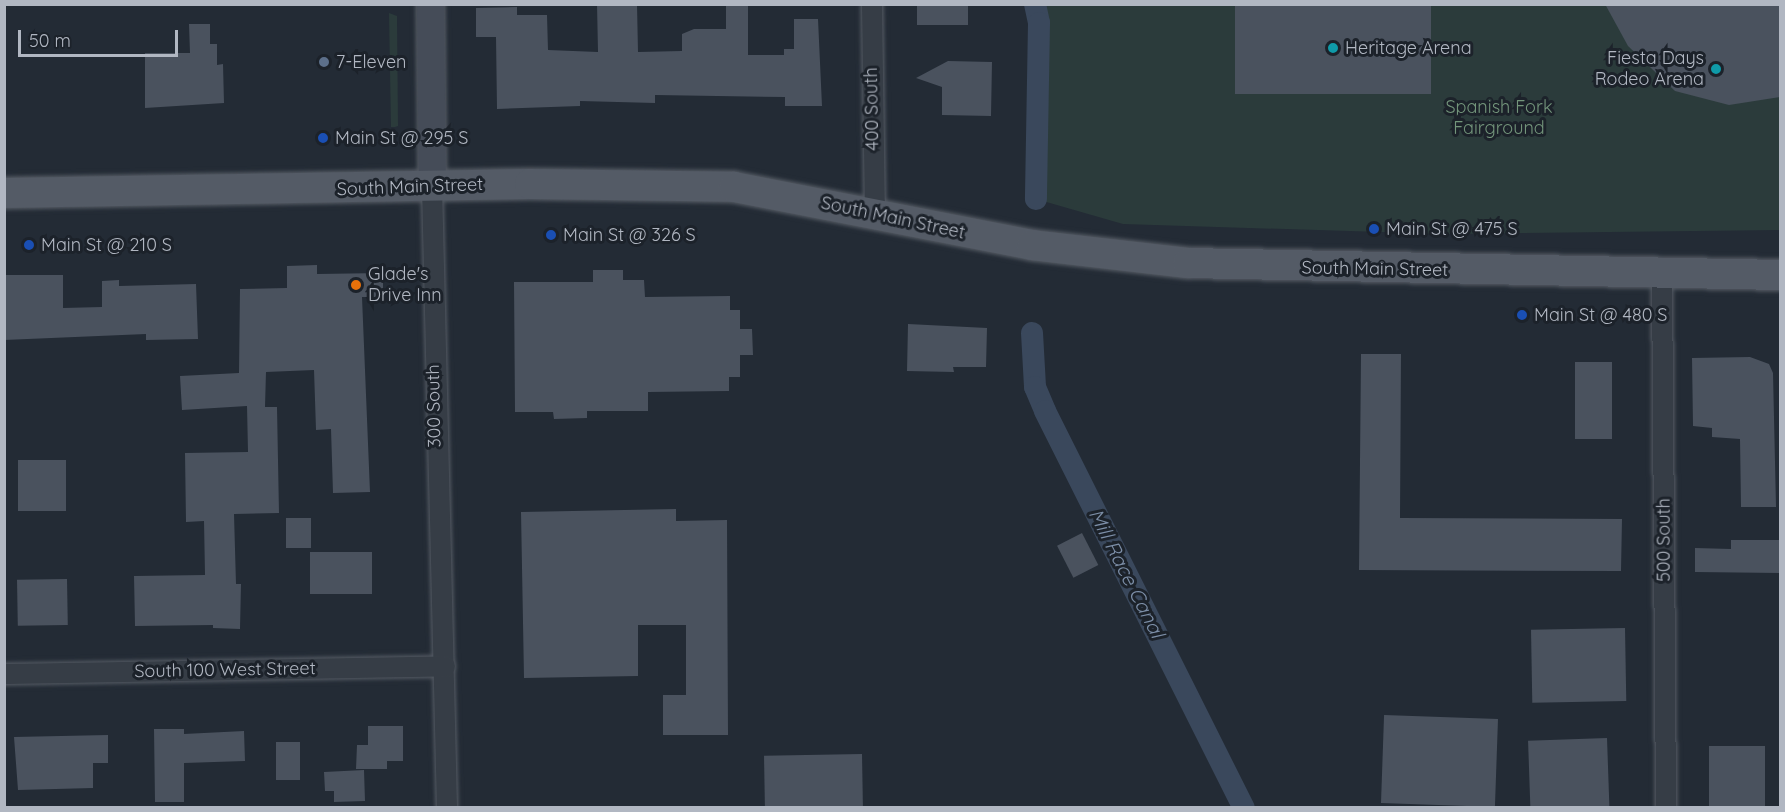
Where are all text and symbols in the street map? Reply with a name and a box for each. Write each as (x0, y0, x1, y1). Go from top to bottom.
scale bar (21, 18, 182, 56)
text: 50 m (29, 29, 71, 52)
place label: Heritage Arena (1345, 37, 1472, 59)
marker: Heritage Arena (1326, 41, 1340, 55)
place label: Fiesta Days Rodeo Arena (1595, 48, 1704, 90)
place label: 7-Eleven (336, 51, 407, 73)
marker: 7-Eleven (317, 55, 331, 69)
marker: Fiesta Days Rodeo Arena (1709, 62, 1723, 76)
street label: 400 South (860, 67, 884, 151)
park label: Spanish Fork Fairground (1445, 97, 1553, 140)
place label: Main St @ 295 S (335, 127, 468, 149)
marker: Main St @ 295 S (316, 131, 330, 145)
street label: South Main Street (336, 174, 484, 200)
street label: South Main Street (819, 192, 967, 244)
place label: Main St @ 475 S (1386, 218, 1518, 240)
marker: Main St @ 475 S (1367, 222, 1381, 236)
place label: Main St @ 326 S (563, 224, 696, 246)
marker: Main St @ 326 S (544, 228, 558, 242)
place label: Main St @ 210 S (41, 234, 172, 256)
marker: Main St @ 210 S (22, 238, 36, 252)
street label: South Main Street (1302, 257, 1448, 281)
place label: Glade's Drive Inn (368, 264, 442, 306)
marker: Glade's Drive Inn (349, 278, 363, 292)
place label: Main St @ 480 S (1534, 304, 1667, 326)
marker: Main St @ 480 S (1515, 308, 1529, 322)
street label: 300 South (422, 364, 446, 448)
street label: 500 South (1653, 498, 1675, 582)
water label: Mill Race Canal (1084, 504, 1170, 642)
street label: South 100 West Street (134, 658, 316, 682)

